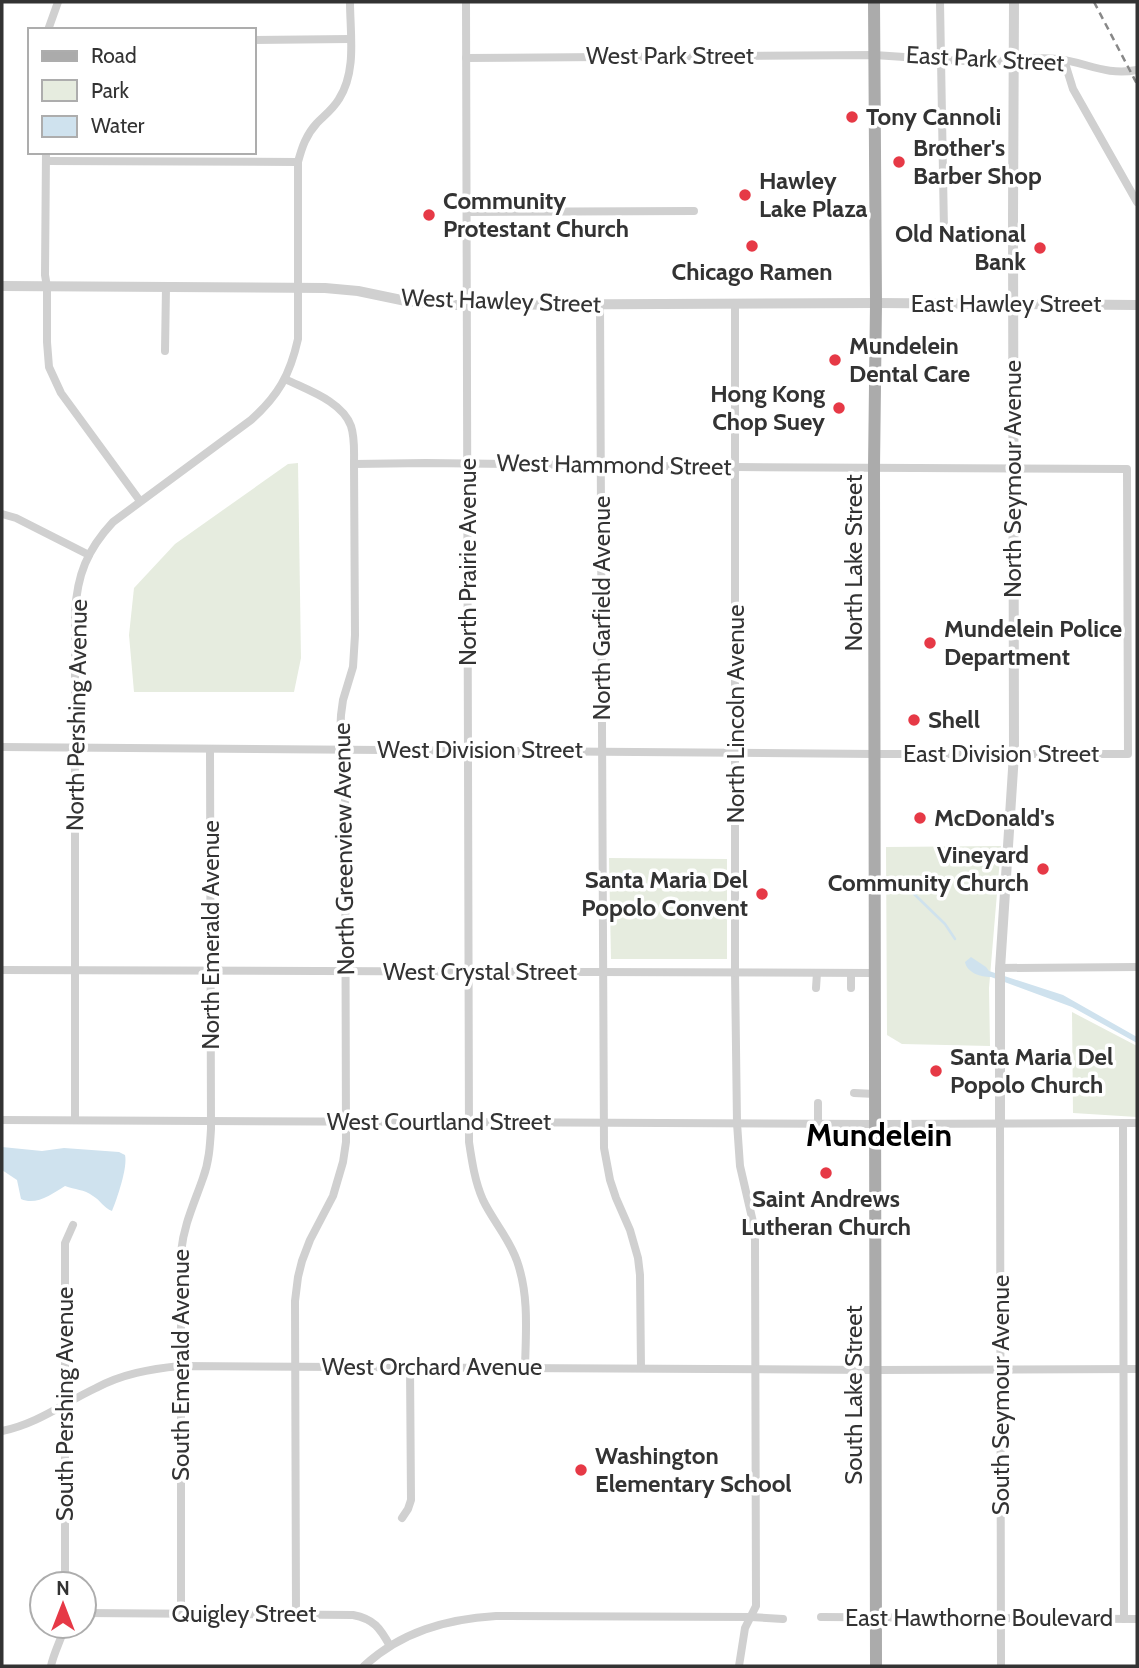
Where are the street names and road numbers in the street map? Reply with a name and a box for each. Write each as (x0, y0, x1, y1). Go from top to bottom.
street label: East Park Street (905, 40, 1065, 77)
street label: West Park Street (586, 41, 754, 70)
street label: West Hawley Street (401, 283, 601, 318)
street label: East Hawley Street (911, 289, 1101, 318)
street label: North Seymour Avenue (998, 360, 1027, 598)
street label: West Hammond Street (496, 448, 732, 481)
street label: North Prairie Avenue (453, 458, 482, 666)
street label: North Lake Street (839, 475, 868, 651)
street label: North Garfield Avenue (587, 496, 616, 720)
street label: North Pershing Avenue (60, 599, 93, 831)
street label: North Lincoln Avenue (721, 605, 750, 823)
street label: North Greenview Avenue (327, 722, 360, 976)
street label: West Division Street (377, 735, 583, 764)
street label: East Division Street (903, 739, 1099, 768)
street label: North Emerald Avenue (196, 820, 225, 1050)
street label: West Crystal Street (383, 957, 577, 986)
street label: West Courtland Street (327, 1107, 551, 1136)
street label: South Emerald Avenue (166, 1249, 195, 1481)
street label: South Seymour Avenue (986, 1275, 1015, 1515)
street label: South Pershing Avenue (50, 1287, 79, 1521)
street label: South Lake Street (839, 1305, 868, 1485)
street label: West Orchard Avenue (322, 1352, 542, 1381)
street label: Quigley Street (172, 1599, 316, 1628)
street label: East Hawthorne Boulevard (845, 1603, 1113, 1632)

